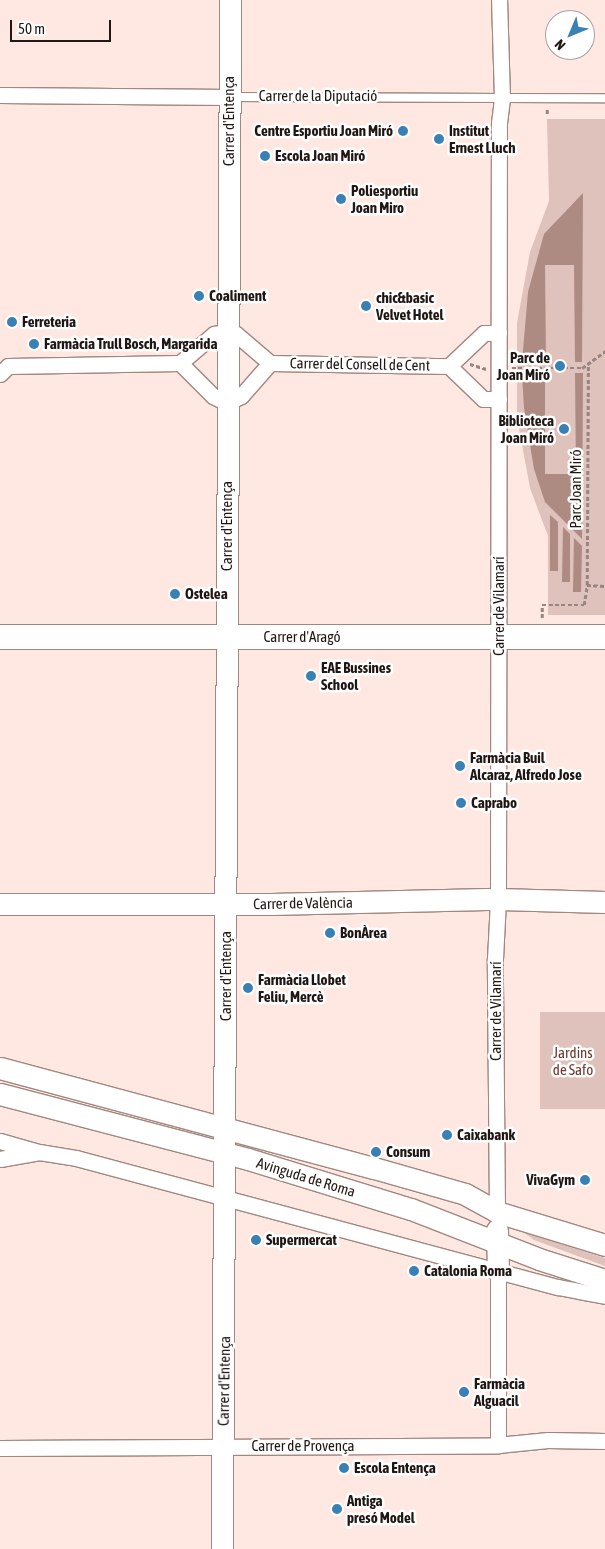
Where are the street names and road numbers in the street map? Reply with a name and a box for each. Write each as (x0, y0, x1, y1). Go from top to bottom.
street label: Carrer d'Entença (220, 76, 238, 166)
street label: Carrer de la Diputació (259, 87, 377, 105)
street label: Carrer del Consell de Cent (290, 354, 430, 374)
street label: Parc Joan Miró (567, 449, 585, 529)
street label: Carrer d'Entença (218, 481, 236, 571)
street label: Carrer de Vilamarí (490, 556, 508, 656)
street label: Carrer d'Aragó (263, 628, 341, 646)
street label: Carrer de València (253, 893, 353, 913)
street label: Carrer d'Entença (217, 931, 235, 1021)
street label: Carrer de Vilamarí (487, 961, 505, 1061)
street label: Avinguda de Roma (254, 1153, 358, 1201)
street label: Carrer d'Entença (214, 1336, 234, 1426)
street label: Carrer de Provença (251, 1437, 355, 1455)

